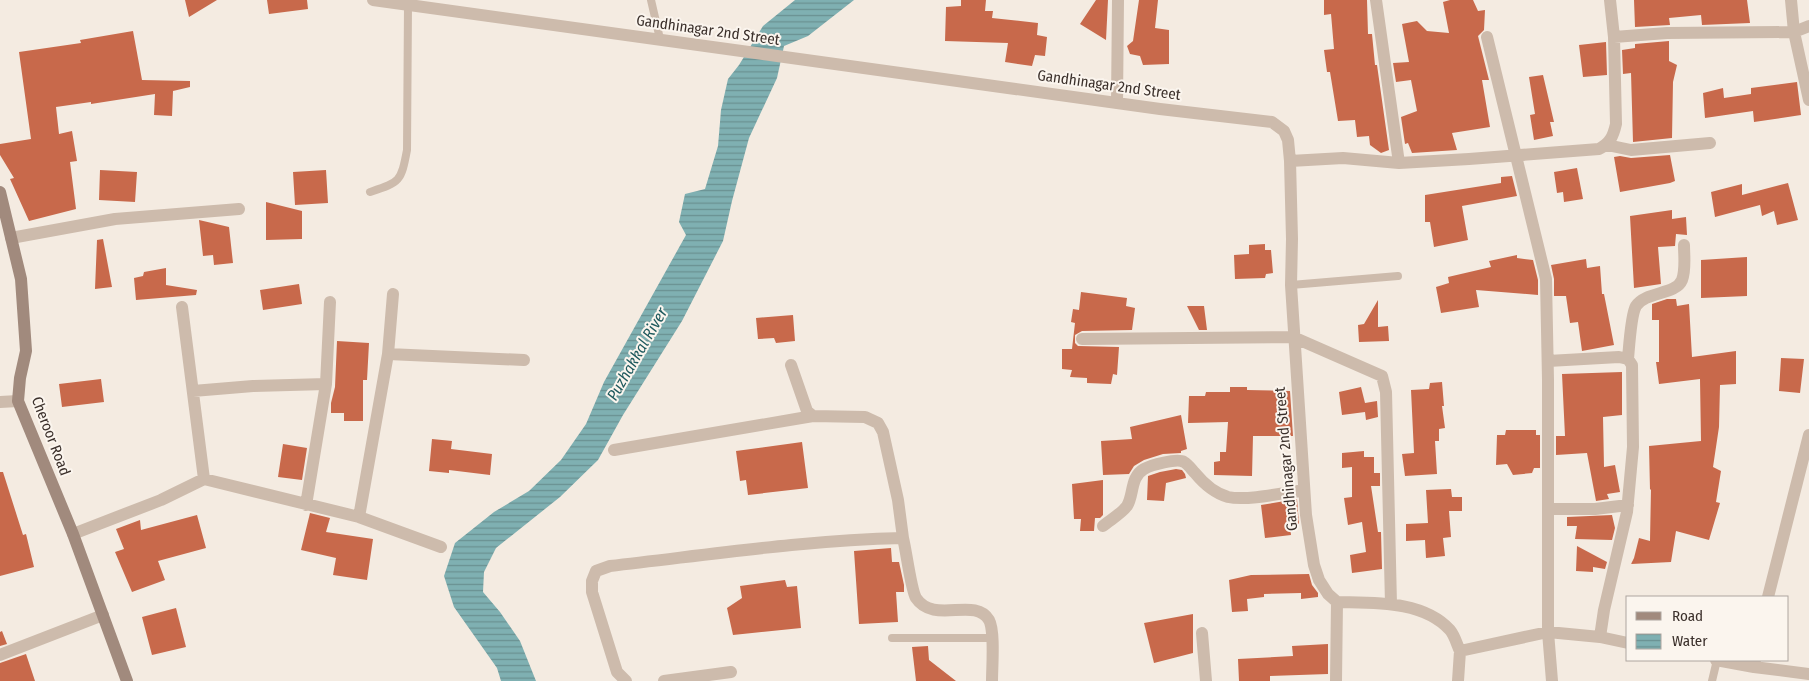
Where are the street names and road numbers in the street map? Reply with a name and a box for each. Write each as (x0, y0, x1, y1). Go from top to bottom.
street label: Gandhinagar 2nd Street (635, 11, 781, 49)
street label: Gandhinagar 2nd Street (1036, 66, 1182, 104)
street label: Gandhinagar 2nd Street (1271, 386, 1301, 532)
street label: Cheroor Road (28, 394, 74, 478)

